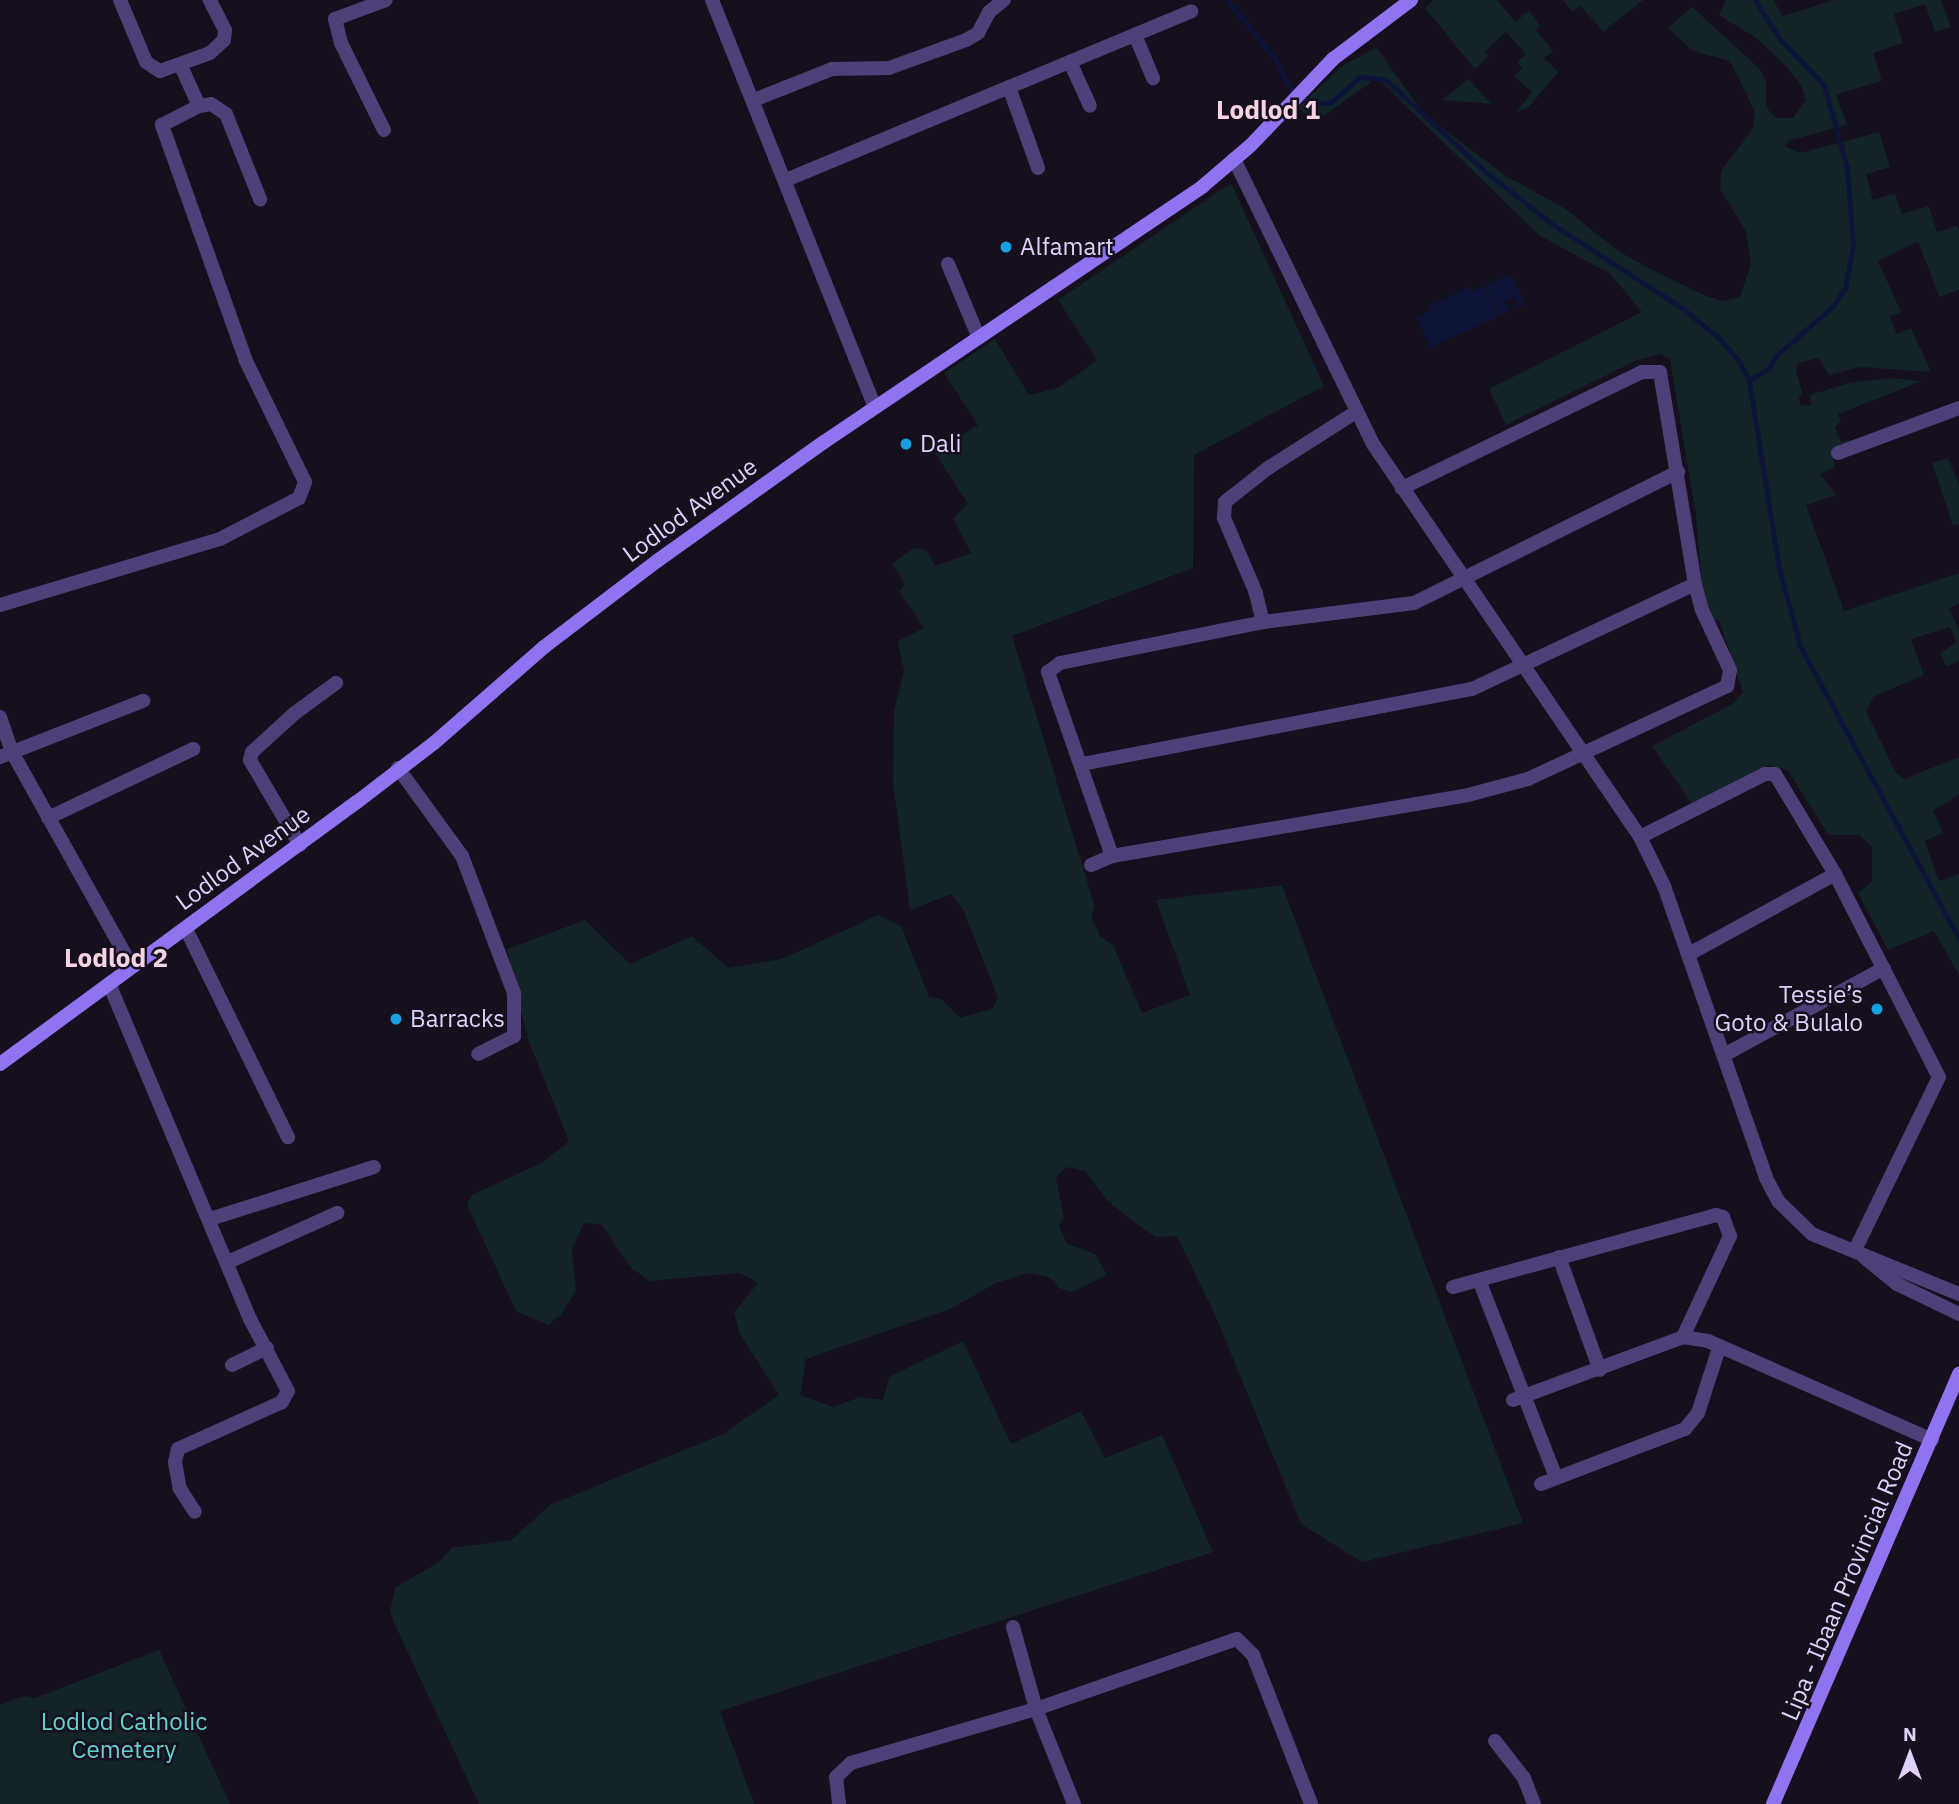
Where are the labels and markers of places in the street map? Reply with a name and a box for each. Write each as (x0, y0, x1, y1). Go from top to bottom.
place label: Alfamart (1020, 233, 1114, 261)
marker: Alfamart (998, 239, 1014, 255)
place label: Dali (920, 430, 961, 458)
marker: Dali (898, 436, 914, 452)
place label: Tessie’s Goto & Bulalo (1715, 981, 1863, 1037)
marker: Tessie’s Goto & Bulalo (1869, 1001, 1885, 1017)
place label: Barracks (410, 1005, 505, 1033)
marker: Barracks (388, 1011, 404, 1027)

